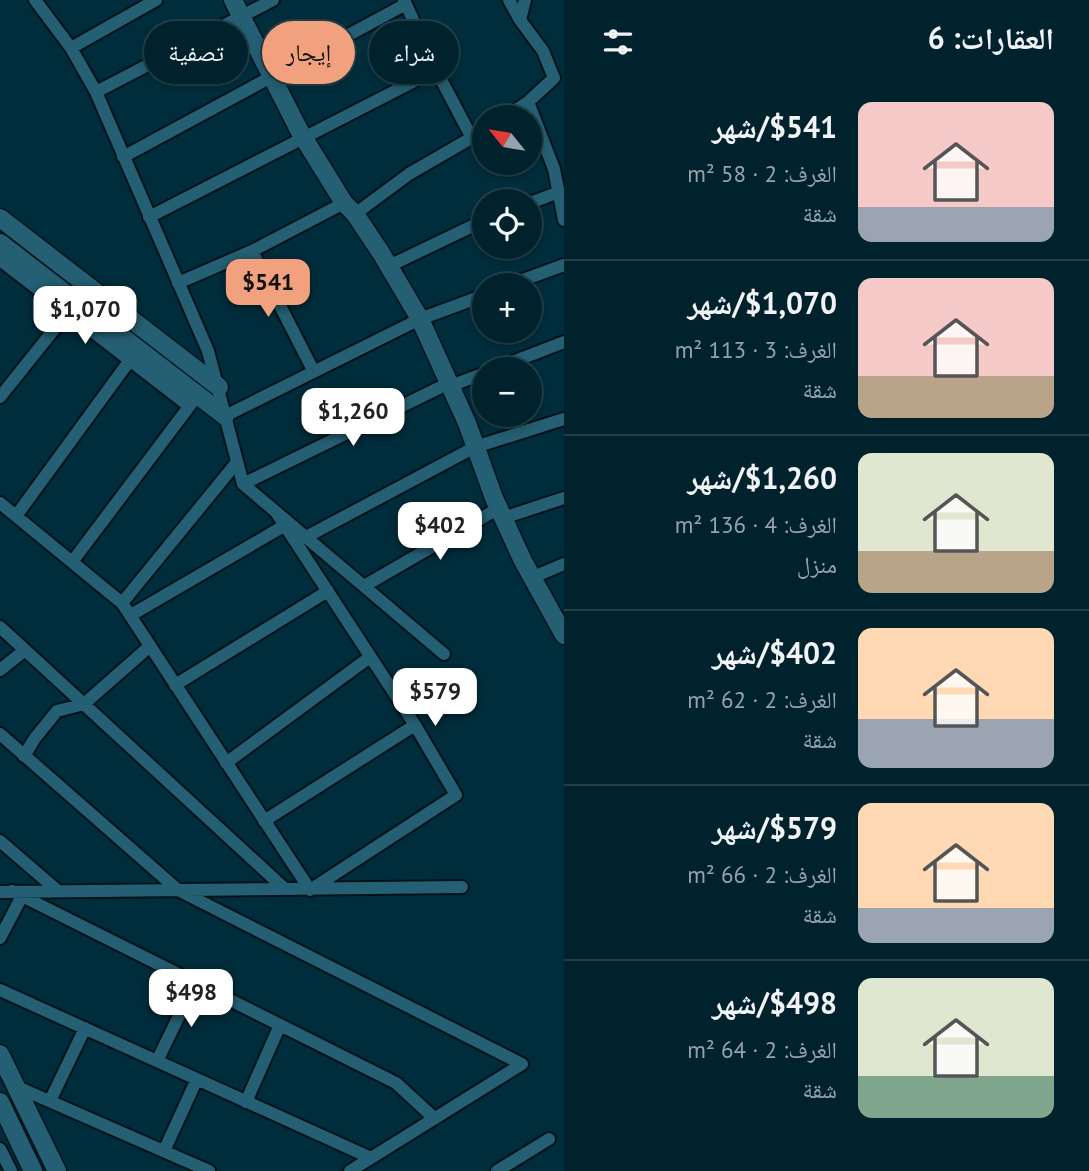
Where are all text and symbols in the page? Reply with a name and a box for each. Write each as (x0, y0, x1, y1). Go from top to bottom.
text: العقارات: 6 (928, 18, 1054, 57)
chip: تصفية (144, 21, 248, 84)
chip: إيجار (262, 21, 355, 84)
chip: شراء (369, 21, 459, 84)
icon: filters (599, 23, 637, 61)
north arrow (472, 105, 542, 175)
map controls (472, 105, 542, 427)
text: $541/شهر (712, 107, 837, 146)
icon: home (914, 130, 998, 214)
text: الغرف: 2 · 58 m² (687, 159, 837, 188)
button: locate (472, 189, 542, 259)
text: شقة (803, 199, 837, 228)
pin: $541 (227, 260, 309, 319)
text: $541 (242, 267, 294, 296)
button: + (472, 273, 542, 343)
text: $1,070/شهر (687, 283, 837, 322)
pin: $1,070 (28, 286, 142, 346)
text: $1,070 (49, 294, 121, 323)
icon: home (914, 306, 998, 390)
text: الغرف: 3 · 113 m² (675, 335, 837, 364)
button: − (472, 357, 542, 427)
text: شقة (803, 375, 837, 404)
pin: $1,260 (296, 388, 410, 448)
text: $1,260 (317, 396, 389, 425)
text: $1,260/شهر (687, 458, 837, 497)
icon: home (914, 481, 998, 565)
pin: $402 (399, 503, 481, 562)
text: $402 (414, 510, 466, 539)
text: الغرف: 4 · 136 m² (675, 510, 837, 539)
text: منزل (797, 550, 837, 579)
text: $402/شهر (712, 633, 837, 672)
icon: home (914, 656, 998, 740)
pin: $579 (394, 668, 476, 728)
text: $579 (409, 676, 461, 705)
text: الغرف: 2 · 62 m² (687, 685, 837, 714)
text: شقة (803, 725, 837, 754)
text: $579/شهر (712, 808, 837, 847)
icon: home (914, 831, 998, 915)
text: الغرف: 2 · 66 m² (687, 860, 837, 889)
text: شقة (803, 900, 837, 929)
pin: $498 (150, 970, 232, 1029)
text: $498 (165, 977, 217, 1006)
text: $498/شهر (712, 983, 837, 1022)
icon: home (914, 1006, 998, 1090)
text: الغرف: 2 · 64 m² (687, 1035, 837, 1064)
text: شقة (803, 1075, 837, 1104)

